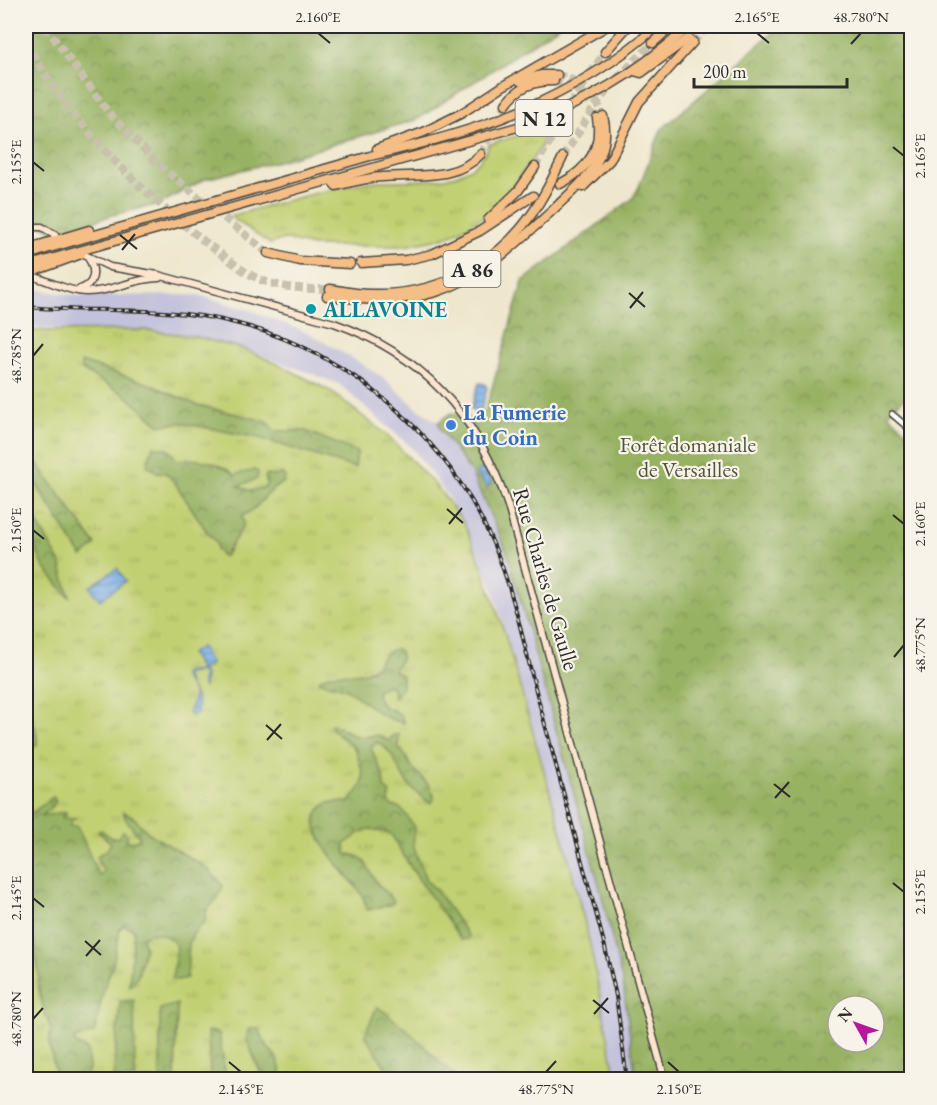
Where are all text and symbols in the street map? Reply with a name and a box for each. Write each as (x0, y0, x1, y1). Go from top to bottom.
text: 2.160°E (295, 7, 341, 26)
text: 2.165°E (734, 7, 780, 26)
text: 48.780°N (833, 7, 889, 26)
scale bar (694, 51, 847, 89)
text: 200 m (703, 60, 747, 83)
road number: N 12 (516, 100, 572, 136)
text: 2.165°E (910, 133, 929, 179)
text: 2.155°E (6, 139, 25, 185)
road number: A 86 (444, 251, 500, 287)
place label: ALLAVOINE (322, 295, 448, 324)
marker: ALLAVOINE (304, 302, 318, 316)
text: 48.785°N (6, 328, 25, 384)
place label: La Fumerie du Coin (463, 398, 566, 452)
marker: La Fumerie du Coin (444, 418, 458, 432)
park label: Forêt domaniale de Versailles (620, 430, 757, 484)
street label: Rue Charles de Gaulle (506, 484, 586, 674)
text: 2.160°E (910, 501, 929, 547)
text: 2.150°E (6, 507, 25, 553)
text: 48.775°N (910, 617, 929, 673)
text: 2.155°E (910, 869, 929, 915)
text: 2.145°E (6, 875, 25, 921)
text: 48.780°N (6, 991, 25, 1047)
north arrow (826, 994, 886, 1054)
text: N (833, 1003, 857, 1026)
text: 2.145°E (218, 1079, 264, 1098)
text: 48.775°N (518, 1079, 574, 1098)
text: 2.150°E (656, 1079, 702, 1098)

